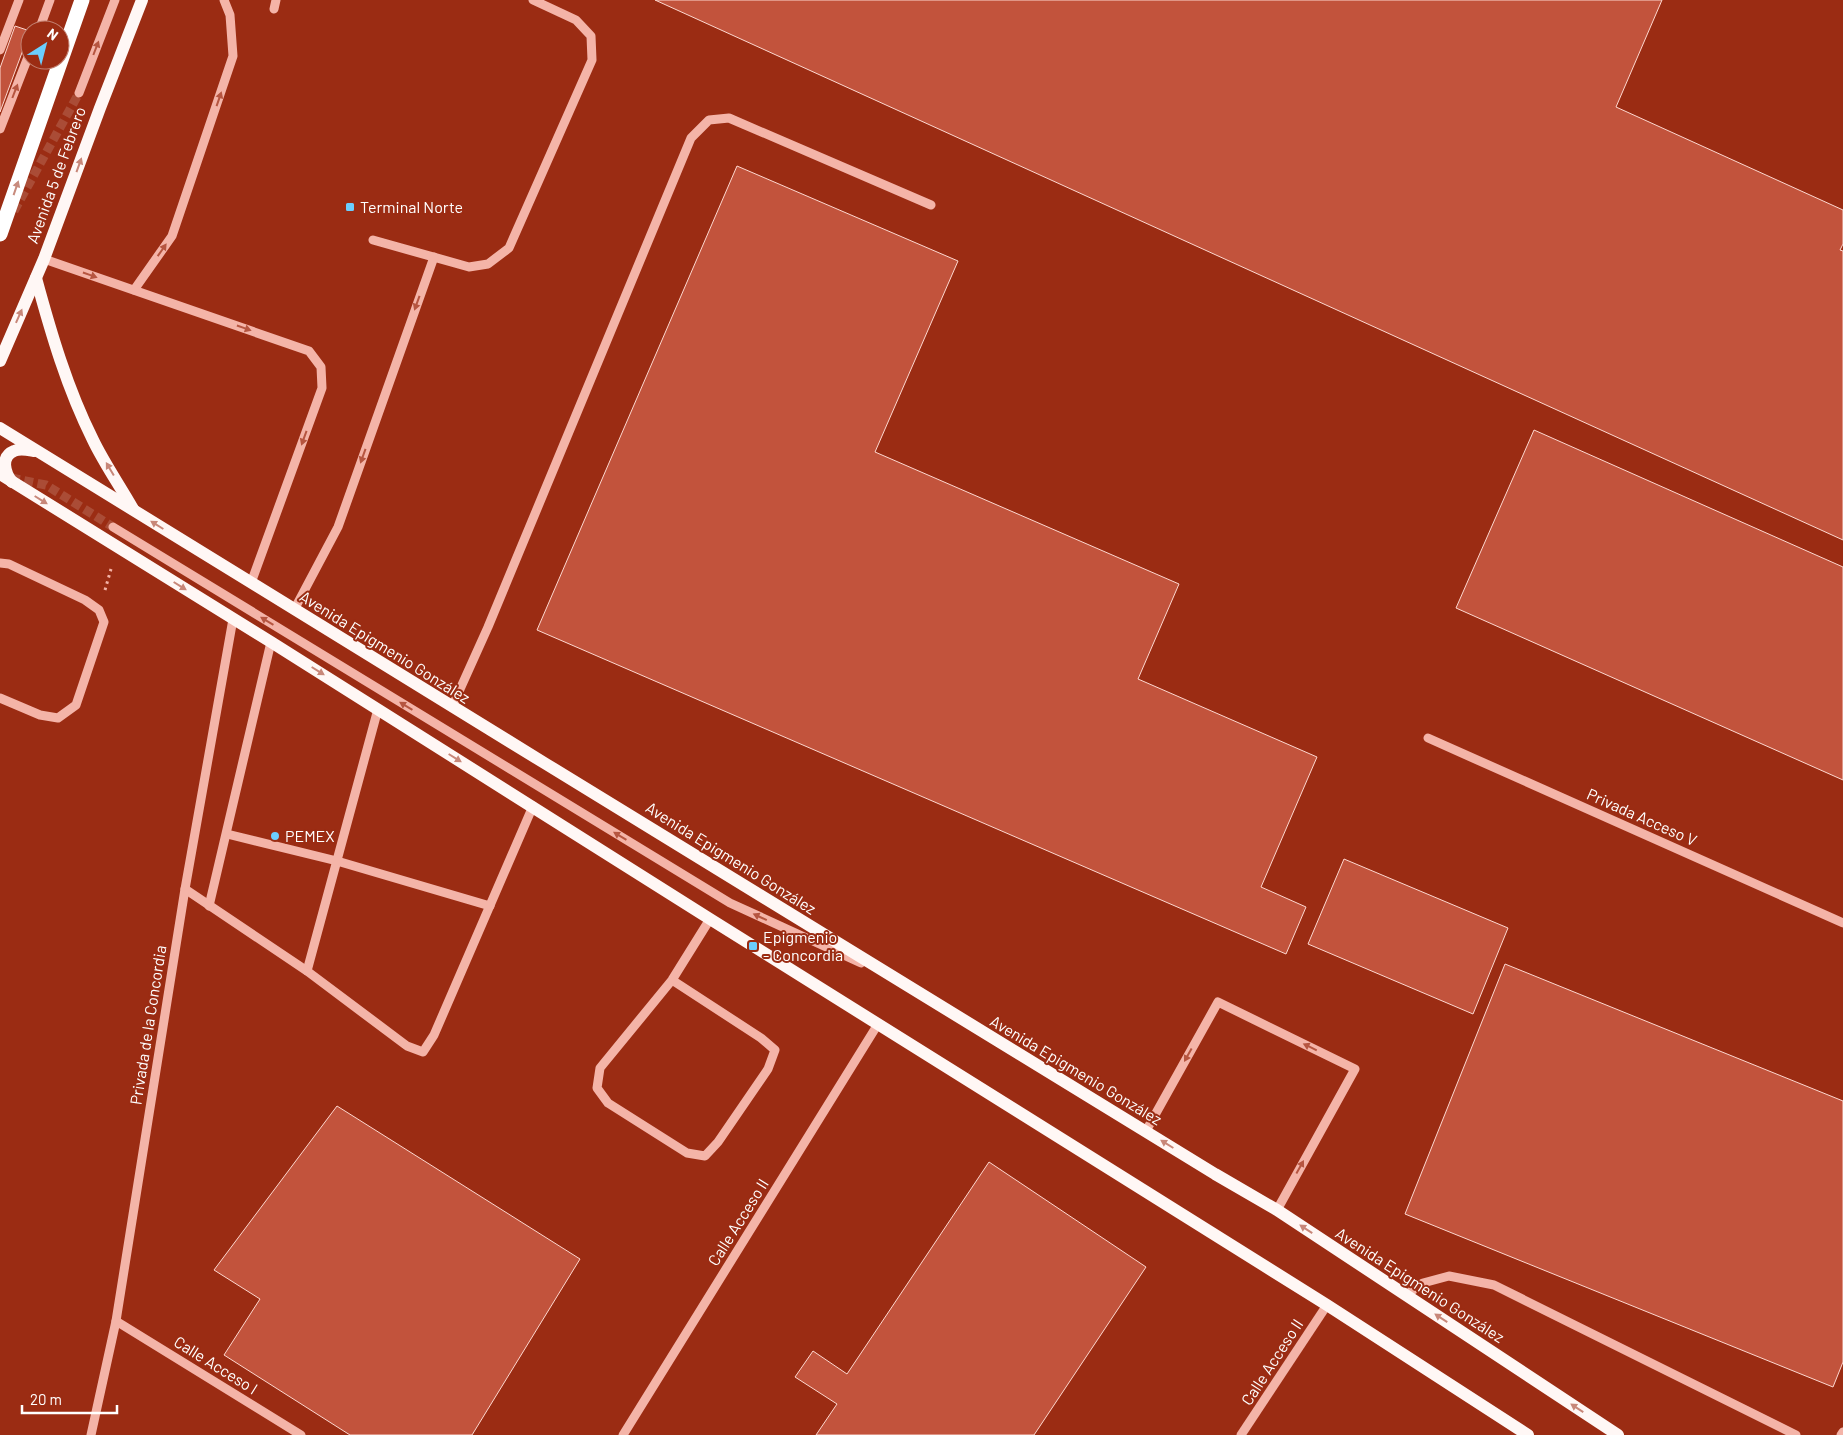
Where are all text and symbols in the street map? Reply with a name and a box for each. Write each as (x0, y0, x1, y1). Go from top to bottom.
north arrow (20, 20, 70, 70)
text: N (44, 24, 62, 44)
one-way arrow (93, 41, 101, 55)
one-way arrow (11, 83, 19, 98)
one-way arrow (216, 91, 223, 106)
street label: Avenida 5 de Febrero (22, 104, 89, 246)
one-way arrow (76, 158, 83, 173)
one-way arrow (13, 181, 20, 196)
place label: Terminal Norte (360, 197, 463, 216)
marker: Terminal Norte (344, 201, 356, 213)
one-way arrow (157, 243, 167, 257)
one-way arrow (83, 272, 98, 279)
one-way arrow (413, 296, 421, 311)
one-way arrow (15, 309, 23, 323)
one-way arrow (237, 324, 252, 332)
one-way arrow (300, 431, 308, 446)
one-way arrow (359, 449, 367, 464)
one-way arrow (105, 462, 114, 475)
one-way arrow (35, 495, 48, 505)
one-way arrow (151, 520, 164, 529)
one-way arrow (173, 581, 186, 590)
street label: Avenida Epigmenio González (297, 586, 474, 707)
one-way arrow (261, 617, 274, 626)
one-way arrow (311, 667, 324, 676)
one-way arrow (399, 701, 412, 710)
one-way arrow (449, 753, 462, 762)
street label: Privada Acceso V (1584, 784, 1700, 849)
street label: Avenida Epigmenio González (643, 797, 820, 918)
place label: PEMEX (285, 826, 335, 845)
marker: PEMEX (269, 830, 281, 842)
one-way arrow (613, 831, 626, 840)
one-way arrow (753, 912, 767, 920)
place label: Epigmenio - Concordia (763, 927, 843, 964)
marker: Epigmenio - Concordia (747, 940, 759, 952)
street label: Privada de la Concordia (126, 944, 170, 1106)
street label: Avenida Epigmenio González (987, 1011, 1166, 1128)
one-way arrow (1303, 1043, 1317, 1051)
one-way arrow (1184, 1048, 1193, 1061)
one-way arrow (1161, 1140, 1174, 1149)
one-way arrow (1296, 1160, 1305, 1174)
street label: Calle Acceso II (703, 1175, 772, 1269)
street label: Avenida Epigmenio González (1332, 1223, 1508, 1346)
one-way arrow (1299, 1224, 1313, 1234)
one-way arrow (1435, 1314, 1448, 1323)
street label: Calle Acceso II (1237, 1315, 1307, 1409)
street label: Calle Acceso I (171, 1331, 262, 1398)
scale bar (22, 1382, 118, 1414)
text: 20 m (30, 1390, 62, 1408)
one-way arrow (1570, 1403, 1584, 1413)

